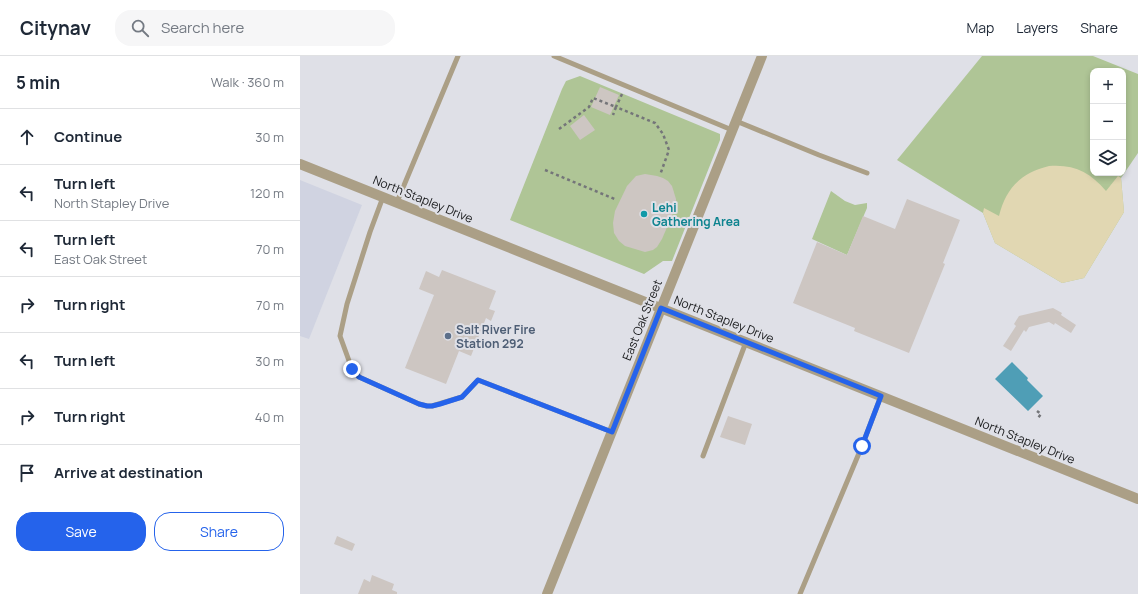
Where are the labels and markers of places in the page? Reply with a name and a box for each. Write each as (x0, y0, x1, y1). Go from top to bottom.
place label: Lehi Gathering Area (652, 199, 740, 230)
marker: Lehi Gathering Area (639, 209, 649, 219)
place label: Salt River Fire Station 292 (456, 321, 535, 352)
marker: Salt River Fire Station 292 (443, 331, 453, 341)

